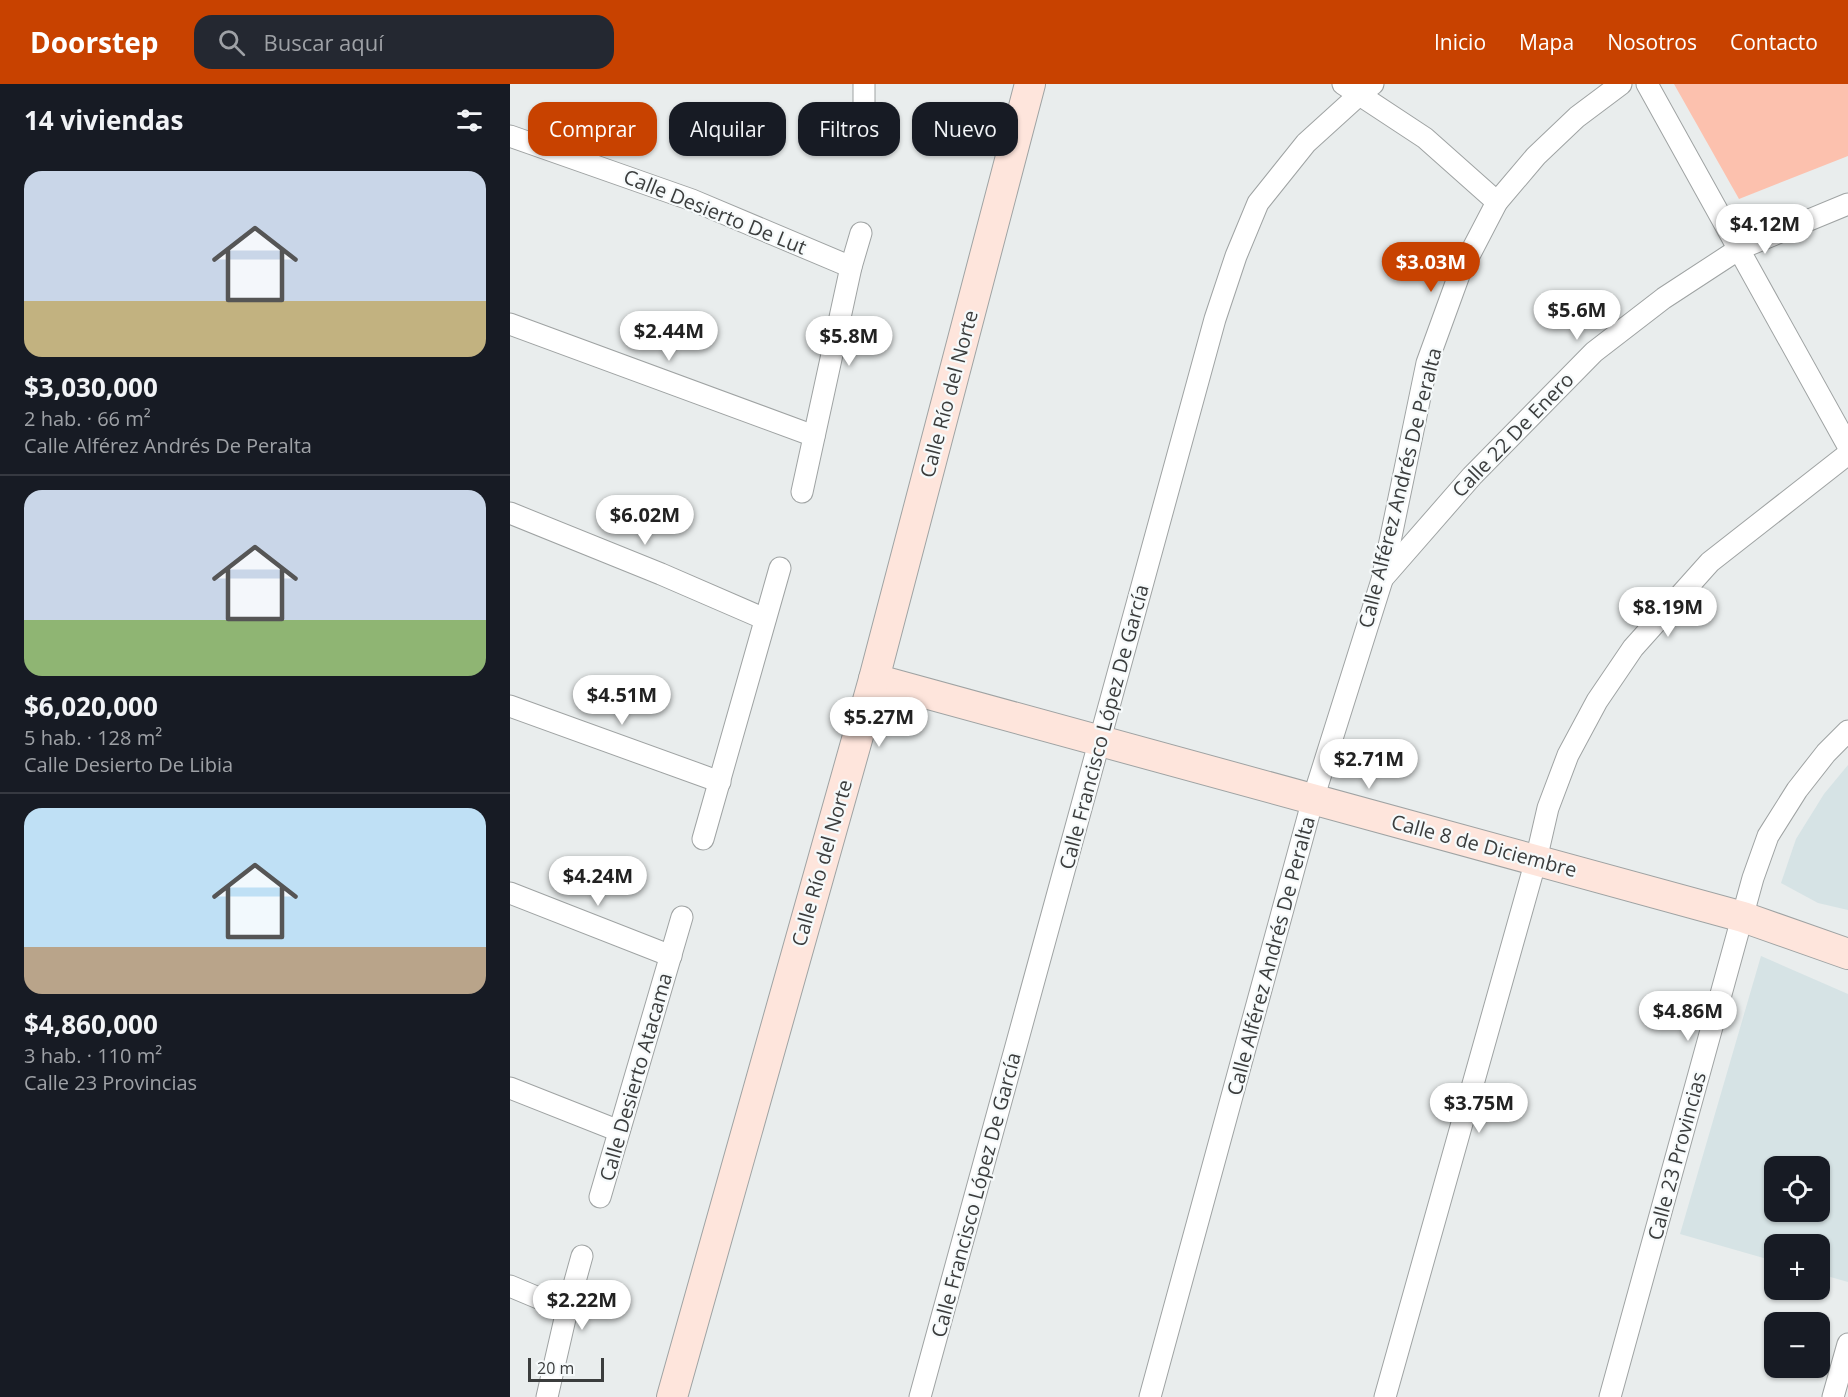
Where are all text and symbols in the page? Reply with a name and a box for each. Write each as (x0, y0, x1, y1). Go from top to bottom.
search box (194, 15, 614, 69)
text: Doorstep (30, 23, 158, 61)
icon: search (215, 26, 248, 59)
text: Buscar aquí (263, 27, 384, 57)
text: Inicio (1434, 28, 1486, 56)
text: Mapa (1519, 28, 1574, 56)
text: Nosotros (1607, 28, 1697, 56)
text: Contacto (1730, 28, 1818, 56)
text: 14 viviendas (24, 102, 183, 138)
chip: Comprar (528, 102, 657, 156)
chip: Alquilar (669, 102, 786, 156)
chip: Filtros (798, 102, 900, 156)
chip: Nuevo (912, 102, 1018, 156)
icon: filters (453, 104, 486, 137)
street label: Calle Desierto De Lut (620, 162, 811, 261)
pin: $4.12M (1716, 204, 1814, 255)
icon: home (201, 210, 309, 318)
text: $4.12M (1730, 210, 1800, 237)
pin: $3.03M (1382, 242, 1480, 293)
text: $3.03M (1396, 248, 1466, 275)
pin: $5.6M (1535, 290, 1619, 341)
text: $5.6M (1548, 296, 1606, 323)
street label: Calle Río del Norte (913, 307, 984, 481)
pin: $2.44M (620, 311, 718, 362)
pin: $5.8M (807, 316, 891, 367)
text: $2.44M (634, 317, 704, 344)
text: $5.8M (820, 322, 878, 349)
street label: Calle Alférez Andrés De Peralta (1352, 345, 1447, 631)
street label: Calle 22 De Enero (1446, 366, 1579, 503)
text: $3,030,000 (24, 369, 158, 405)
text: 2 hab. · 66 m² (24, 405, 151, 432)
text: Calle Alférez Andrés De Peralta (24, 432, 312, 459)
pin: $6.02M (596, 495, 694, 546)
text: $6.02M (610, 501, 680, 528)
icon: home (201, 529, 309, 637)
street label: Calle Francisco López De García (1052, 581, 1155, 872)
pin: $8.19M (1619, 587, 1717, 638)
text: $8.19M (1633, 593, 1703, 620)
pin: $4.51M (573, 675, 671, 726)
text: $4.51M (587, 681, 657, 708)
text: $6,020,000 (24, 688, 158, 724)
pin: $5.27M (830, 697, 928, 748)
text: $5.27M (844, 703, 914, 730)
text: 5 hab. · 128 m² (24, 724, 162, 751)
pin: $2.71M (1320, 739, 1418, 790)
text: $2.71M (1334, 745, 1404, 772)
text: Calle Desierto De Libia (24, 751, 233, 778)
street label: Calle Río del Norte (785, 776, 858, 949)
street label: Calle 8 de Diciembre (1388, 808, 1580, 883)
street label: Calle Alférez Andrés De Peralta (1220, 813, 1321, 1098)
icon: home (201, 847, 309, 955)
pin: $4.24M (549, 856, 647, 907)
text: $4.24M (563, 862, 633, 889)
street label: Calle Desierto Atacama (593, 970, 678, 1184)
pin: $4.86M (1639, 991, 1737, 1042)
text: $4.86M (1653, 997, 1723, 1024)
text: $4,860,000 (24, 1006, 158, 1042)
text: 3 hab. · 110 m² (24, 1042, 162, 1069)
street label: Calle Francisco López De García (924, 1049, 1027, 1340)
text: Calle 23 Provincias (24, 1069, 197, 1096)
street label: Calle 23 Provincias (1641, 1069, 1712, 1243)
pin: $3.75M (1430, 1083, 1528, 1134)
text: $3.75M (1444, 1089, 1514, 1116)
map controls (1764, 1156, 1830, 1378)
button: locate (1764, 1156, 1830, 1222)
button: + (1764, 1234, 1830, 1300)
pin: $2.22M (533, 1280, 631, 1331)
text: $2.22M (547, 1286, 617, 1313)
button: − (1764, 1312, 1830, 1378)
scale bar (528, 1355, 604, 1382)
text: 20 m (537, 1357, 574, 1379)

